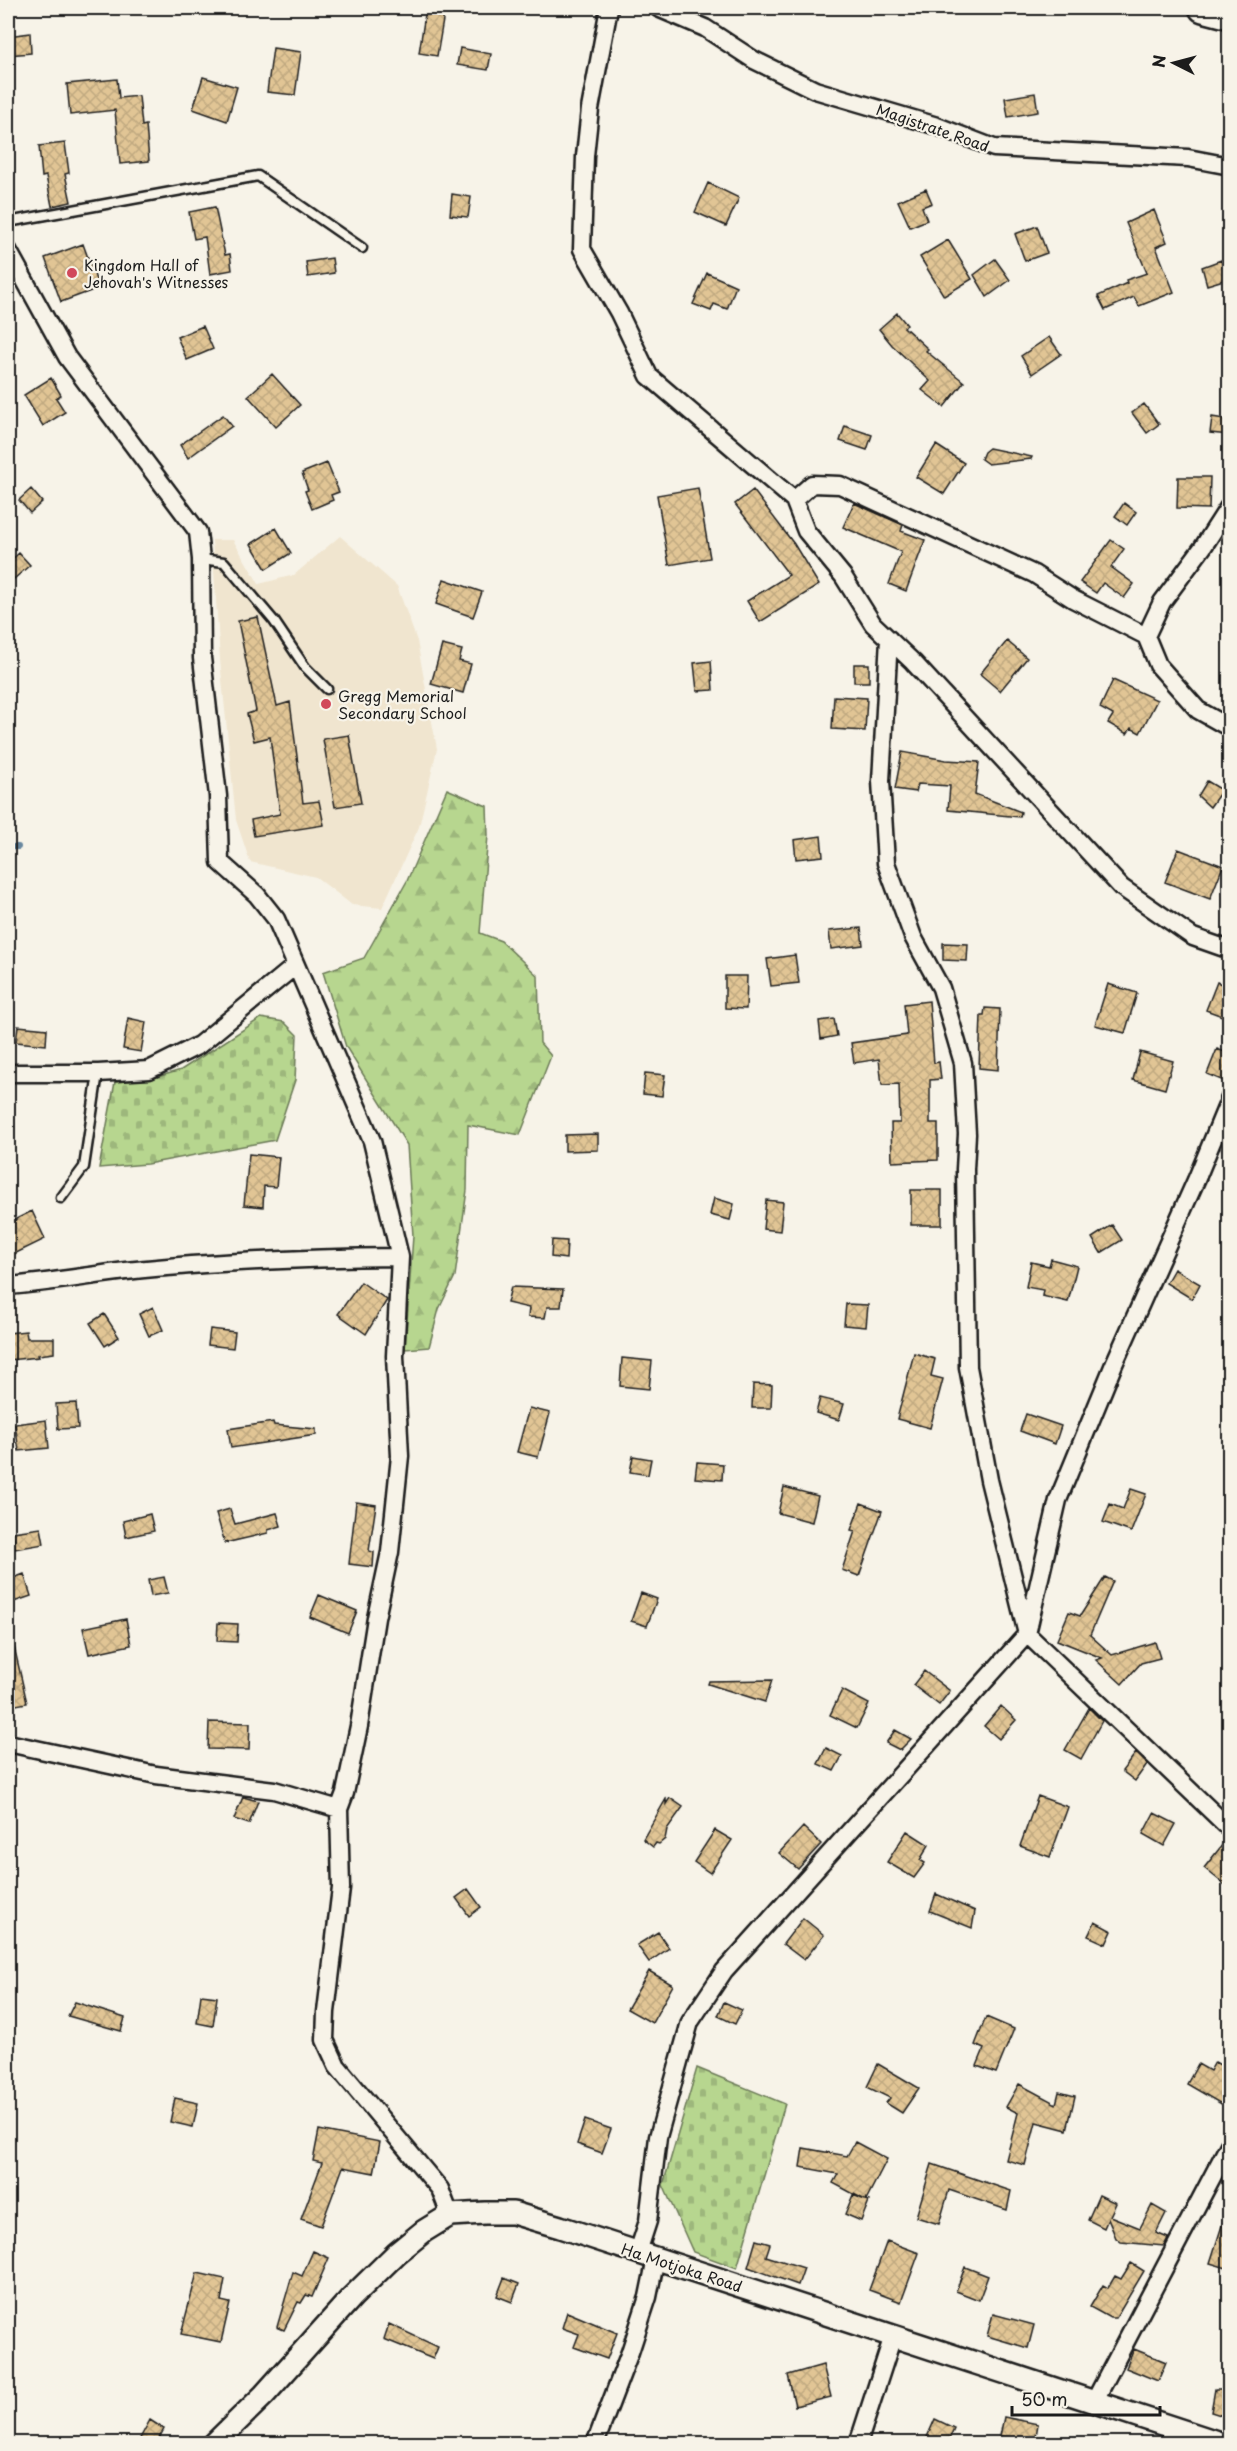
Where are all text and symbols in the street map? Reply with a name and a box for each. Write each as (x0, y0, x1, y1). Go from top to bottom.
north arrow (1144, 33, 1204, 93)
text: N (1145, 54, 1171, 69)
street label: Magistrate Road (873, 97, 993, 157)
place label: Kingdom Hall of Jehovah's Witnesses (84, 253, 229, 293)
marker: Kingdom Hall of Jehovah's Witnesses (65, 266, 79, 280)
place label: Gregg Memorial Secondary School (338, 684, 467, 724)
marker: Gregg Memorial Secondary School (319, 697, 333, 711)
street label: Ha Motjoka Road (618, 2237, 746, 2297)
scale bar (1012, 2379, 1160, 2417)
text: 50 m (1021, 2385, 1068, 2412)

